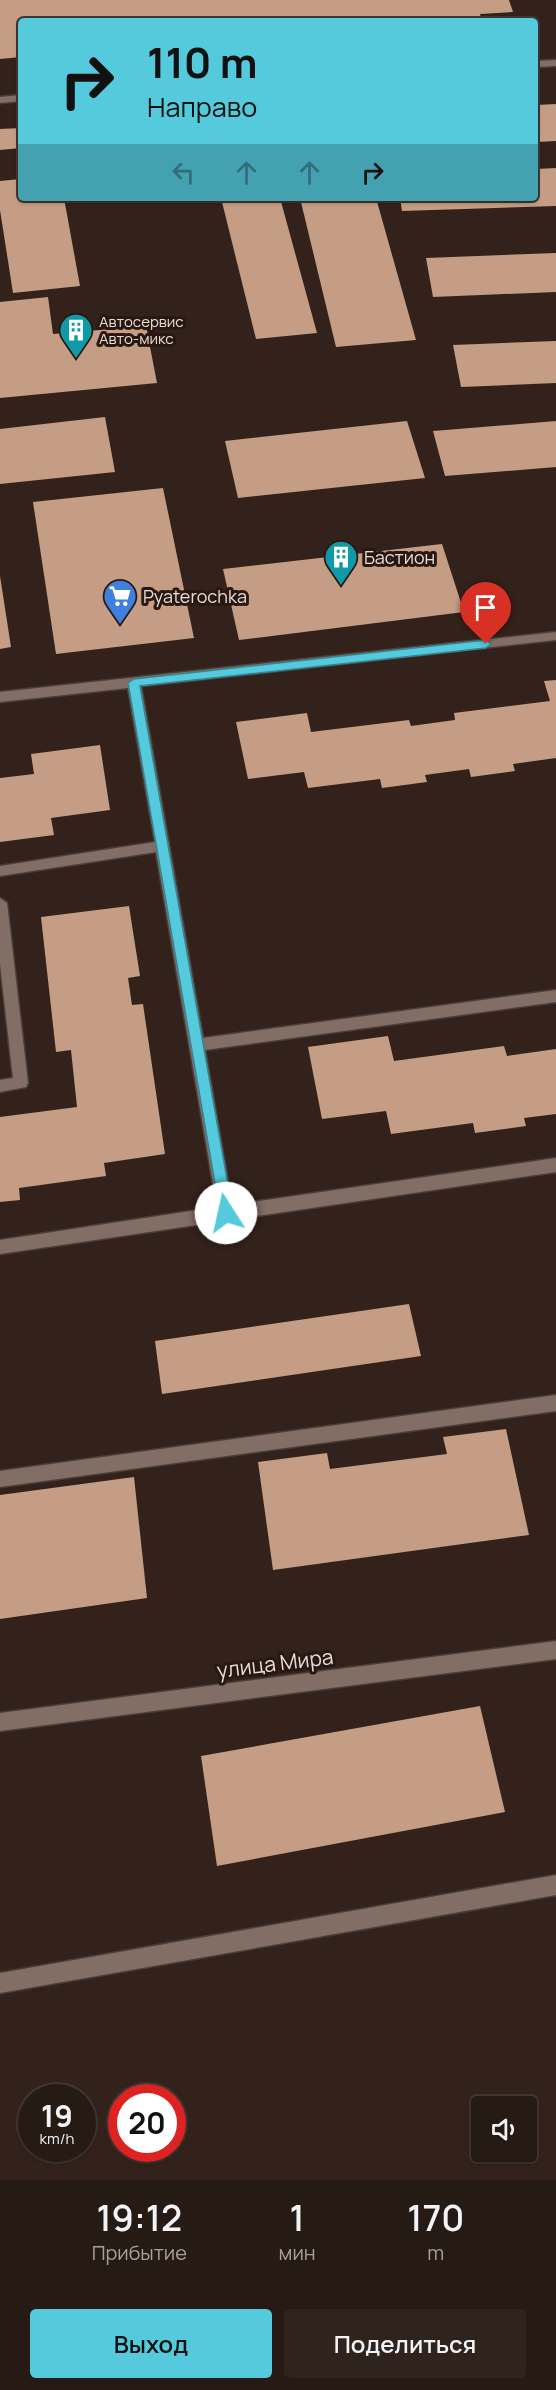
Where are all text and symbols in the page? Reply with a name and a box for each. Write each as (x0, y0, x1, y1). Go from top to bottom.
text: 110 m (147, 33, 258, 91)
icon: right (48, 42, 126, 120)
text: Направо (147, 88, 257, 125)
icon: left (167, 156, 200, 189)
icon: ahead (230, 156, 263, 189)
icon: ahead (293, 156, 326, 189)
icon: right (356, 156, 389, 189)
place label: Автосервис Авто-микс (99, 311, 184, 349)
building icon: Автосервис Авто-микс (58, 312, 94, 359)
building icon: Бастион (323, 539, 359, 586)
place label: Бастион (364, 545, 435, 569)
supermarket icon: Pyaterochka (102, 578, 138, 625)
pin (460, 582, 511, 644)
place label: Pyaterochka (143, 584, 247, 608)
icon: arrive (469, 591, 502, 624)
position arrow (194, 1181, 258, 1245)
street label: улица Мира (215, 1642, 335, 1684)
speed limit sign: 20 (108, 2084, 186, 2162)
text: 19 (41, 2095, 73, 2136)
map controls (471, 2096, 537, 2162)
button: sound (471, 2096, 537, 2162)
text: km/h (40, 2128, 74, 2149)
text: 19:12 (96, 2193, 182, 2242)
text: 1 (289, 2193, 305, 2242)
text: 170 (407, 2193, 464, 2242)
text: Прибытие (92, 2239, 187, 2266)
text: мин (279, 2239, 316, 2266)
text: m (427, 2239, 444, 2266)
button: Выход (30, 2309, 272, 2378)
button: Поделиться (284, 2309, 526, 2378)

